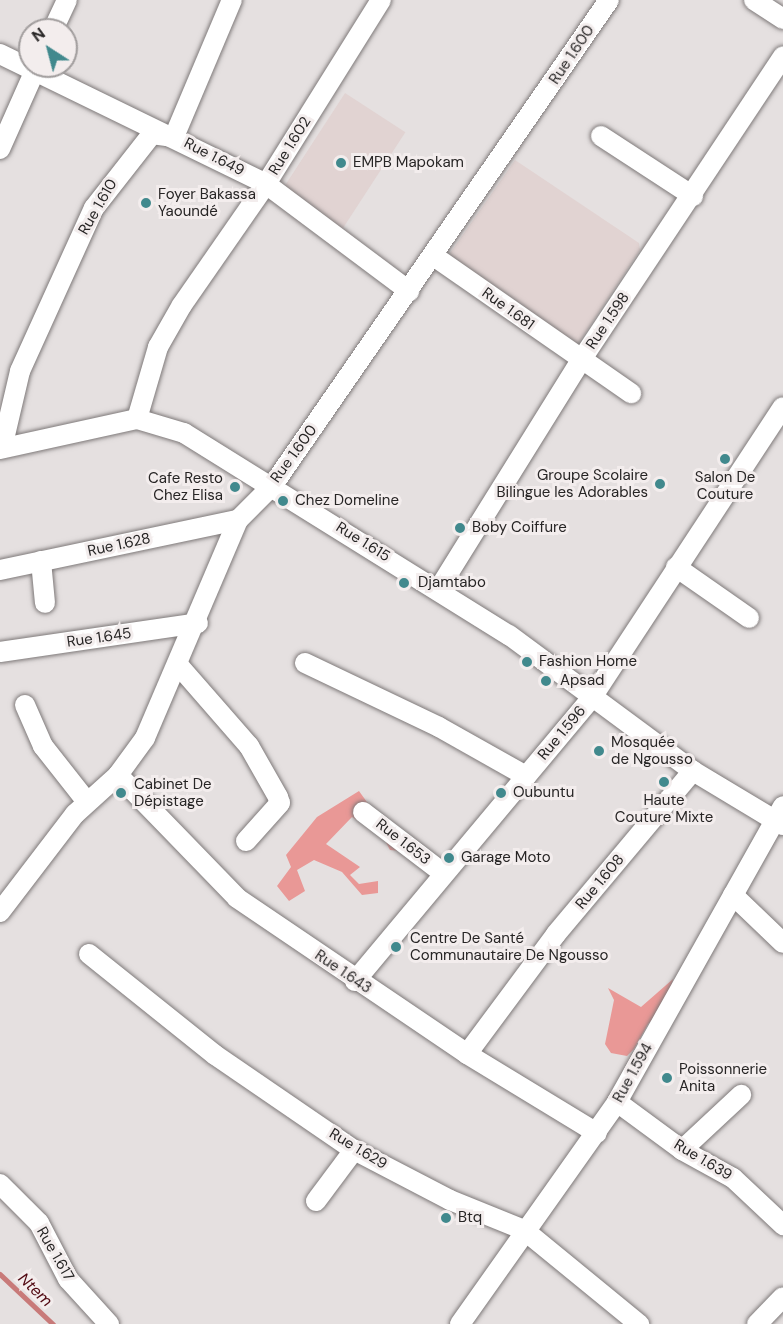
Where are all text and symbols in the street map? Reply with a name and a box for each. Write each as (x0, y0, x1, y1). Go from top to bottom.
north arrow (18, 18, 78, 78)
street label: Rue 1.600 (546, 22, 598, 88)
text: N (27, 23, 49, 47)
street label: Rue 1.602 (265, 114, 315, 178)
street label: Rue 1.649 (181, 134, 247, 180)
place label: EMPB Mapokam (353, 154, 464, 172)
marker: EMPB Mapokam (334, 156, 348, 170)
street label: Rue 1.610 (75, 176, 121, 238)
place label: Foyer Bakassa Yaoundé (158, 185, 256, 220)
marker: Foyer Bakassa Yaoundé (139, 196, 153, 210)
street label: Rue 1.681 (478, 284, 538, 334)
street label: Rue 1.598 (582, 289, 634, 353)
street label: Rue 1.600 (267, 422, 321, 486)
marker: Salon De Couture (718, 452, 732, 466)
place label: Groupe Scolaire Bilingue les Adorables (497, 466, 648, 501)
place label: Salon De Couture (695, 468, 755, 503)
place label: Cafe Resto Chez Elisa (148, 469, 223, 504)
marker: Groupe Scolaire Bilingue les Adorables (653, 477, 667, 491)
marker: Cafe Resto Chez Elisa (228, 480, 242, 494)
place label: Chez Domeline (295, 492, 399, 510)
marker: Chez Domeline (276, 494, 290, 508)
street label: Rue 1.615 (333, 518, 393, 566)
place label: Boby Coiffure (472, 519, 567, 537)
marker: Boby Coiffure (453, 521, 467, 535)
street label: Rue 1.628 (86, 530, 152, 560)
marker: Djamtabo (395, 574, 413, 592)
place label: Djamtabo (418, 574, 486, 592)
street label: Rue 1.645 (66, 625, 132, 651)
place label: Fashion Home (539, 653, 637, 671)
marker: Fashion Home (520, 655, 534, 669)
marker: Apsad (537, 672, 555, 690)
place label: Apsad (560, 672, 604, 690)
street label: Rue 1.596 (534, 702, 590, 764)
place label: Mosquée de Ngousso (611, 733, 693, 768)
marker: Mosquée de Ngousso (592, 744, 606, 758)
place label: Cabinet De Dépistage (134, 775, 211, 810)
marker: Haute Couture Mixte (657, 775, 671, 789)
marker: Cabinet De Dépistage (112, 784, 130, 802)
place label: Oubuntu (513, 784, 574, 802)
marker: Oubuntu (494, 786, 508, 800)
place label: Haute Couture Mixte (615, 791, 713, 826)
street label: Rue 1.653 (372, 815, 434, 869)
place label: Garage Moto (461, 849, 551, 867)
marker: Garage Moto (442, 851, 456, 865)
street label: Rue 1.608 (572, 851, 628, 913)
place label: Centre De Santé Communautaire De Ngousso (410, 929, 608, 964)
marker: Centre De Santé Communautaire De Ngousso (387, 938, 405, 956)
street label: Rue 1.643 (311, 946, 375, 998)
street label: Rue 1.594 (609, 1040, 657, 1106)
place label: Poissonnerie Anita (679, 1060, 767, 1095)
marker: Poissonnerie Anita (660, 1071, 674, 1085)
street label: Rue 1.629 (326, 1125, 390, 1173)
street label: Rue 1.639 (671, 1136, 735, 1184)
place label: Btq (458, 1209, 482, 1227)
marker: Btq (439, 1211, 453, 1225)
street label: Rue 1.617 (32, 1224, 78, 1284)
water label: Ntem (14, 1269, 56, 1311)

